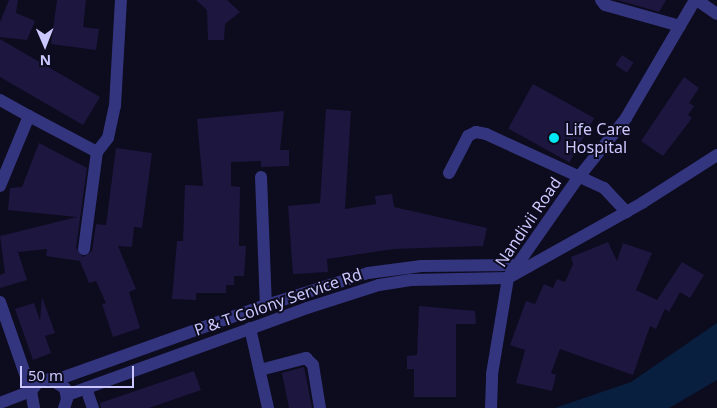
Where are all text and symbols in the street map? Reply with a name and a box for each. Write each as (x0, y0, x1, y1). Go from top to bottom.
north arrow (20, 20, 70, 70)
text: N (39, 51, 51, 70)
place label: Life Care Hospital (565, 119, 631, 157)
marker: Life Care Hospital (547, 131, 561, 145)
street label: Nandivii Road (491, 174, 565, 270)
street label: P & T Colony Service Rd (192, 264, 364, 340)
scale bar (22, 356, 136, 388)
text: 50 m (28, 365, 63, 385)

